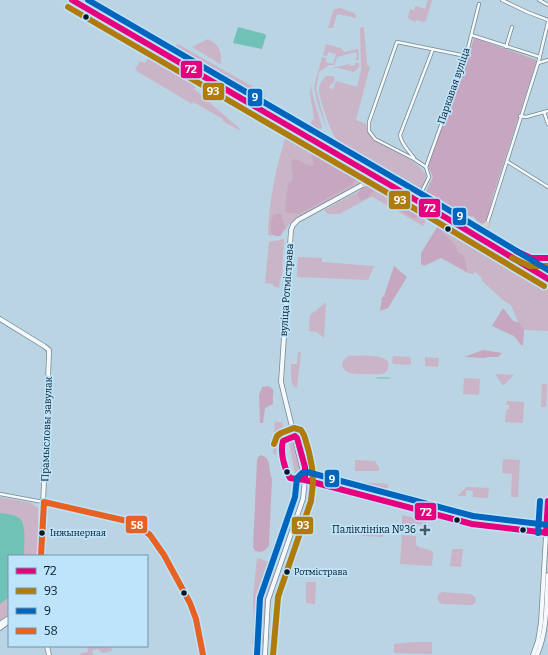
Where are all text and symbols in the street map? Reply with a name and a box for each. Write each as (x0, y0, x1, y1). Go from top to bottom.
unlabelled marker (81, 12, 91, 22)
street label: Паркавая вуліца (435, 46, 473, 126)
line badge: 72 (180, 60, 203, 79)
text: 72 (185, 63, 197, 76)
line badge: 93 (202, 82, 225, 101)
text: 93 (207, 85, 219, 98)
line badge: 9 (247, 88, 263, 107)
text: 9 (252, 91, 259, 104)
line badge: 93 (388, 190, 411, 210)
text: 93 (394, 194, 406, 207)
line badge: 72 (418, 198, 441, 218)
text: 72 (424, 202, 436, 215)
line badge: 9 (452, 207, 467, 226)
text: 9 (457, 210, 464, 223)
unlabelled marker (443, 224, 453, 234)
street label: вуліца Ротмістрава (278, 243, 296, 337)
street label: Прамысловы завулак (39, 376, 55, 482)
unlabelled marker (282, 467, 292, 477)
line badge: 9 (324, 469, 340, 488)
text: 9 (329, 473, 336, 486)
line badge: 72 (414, 502, 437, 521)
text: 72 (420, 506, 432, 519)
line badge: 58 (125, 515, 148, 534)
unlabelled marker (452, 515, 462, 525)
line badge: 93 (291, 516, 314, 535)
text: 58 (131, 519, 144, 532)
text: 93 (297, 519, 309, 532)
place label: Паліклініка №36 (332, 524, 416, 536)
marker: Паліклініка №36 (419, 524, 431, 536)
unlabelled marker (518, 525, 528, 535)
marker: Інжынерная (37, 528, 47, 538)
place label: Інжынерная (50, 528, 106, 538)
legend (8, 555, 148, 647)
text: 72 (44, 564, 56, 578)
marker: Ротмістрава (282, 567, 292, 577)
place label: Ротмістрава (294, 567, 348, 577)
text: 93 (44, 584, 58, 598)
unlabelled marker (179, 588, 189, 598)
text: 9 (44, 604, 51, 618)
text: 58 (44, 624, 58, 638)

